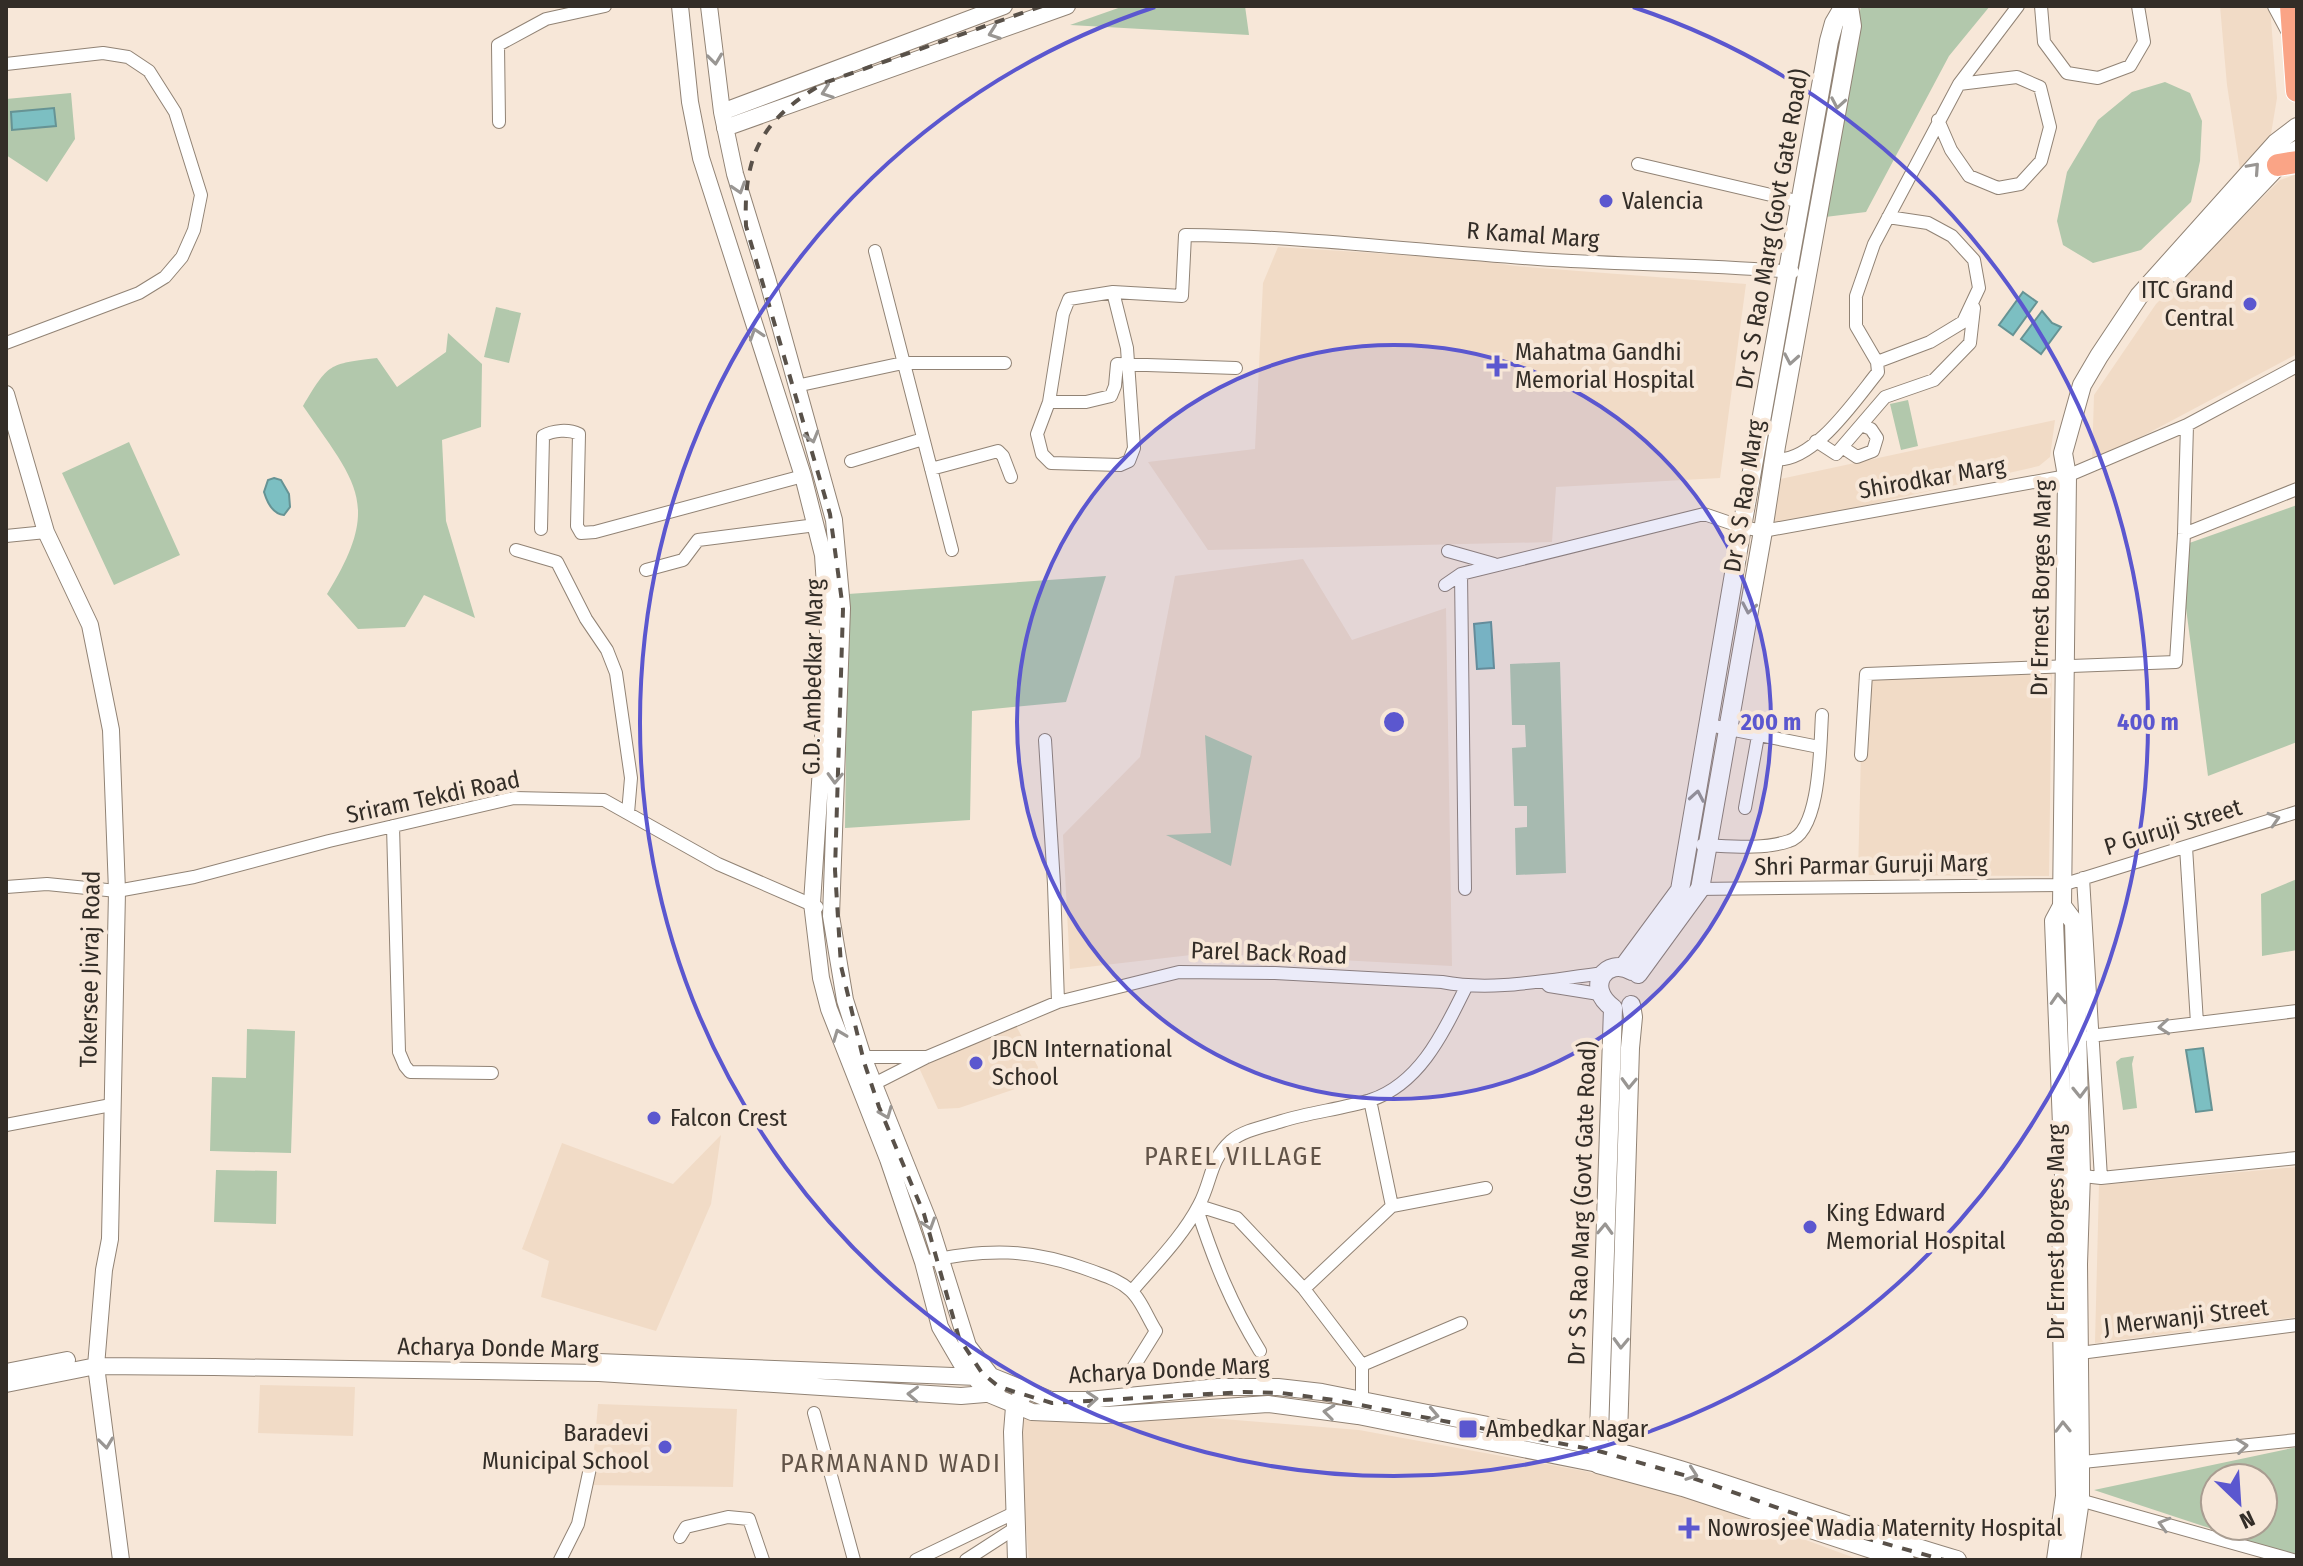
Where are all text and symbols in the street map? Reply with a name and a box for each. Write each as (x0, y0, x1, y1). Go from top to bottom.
one-way arrow (988, 23, 1002, 39)
one-way arrow (707, 53, 724, 66)
street label: Dr S S Rao Marg (Govt Gate Road) (1730, 67, 1814, 391)
one-way arrow (821, 82, 835, 98)
one-way arrow (1830, 96, 1847, 110)
one-way arrow (2244, 162, 2258, 177)
one-way arrow (730, 180, 746, 194)
place label: Valencia (1622, 187, 1704, 215)
marker: Valencia (1597, 192, 1615, 210)
street label: R Kamal Marg (1466, 216, 1601, 254)
place label: ITC Grand Central (2141, 276, 2234, 332)
marker: ITC Grand Central (2241, 295, 2259, 313)
one-way arrow (749, 328, 765, 342)
place label: Mahatma Gandhi Memorial Hospital (1515, 338, 1695, 394)
one-way arrow (1784, 352, 1801, 366)
marker: Mahatma Gandhi Memorial Hospital (1486, 355, 1508, 377)
street label: Dr S S Rao Marg (1718, 417, 1770, 574)
one-way arrow (803, 430, 819, 444)
street label: Shirodkar Marg (1856, 451, 2008, 505)
street label: Dr Ernest Borges Marg (2025, 479, 2057, 696)
street label: G.D. Ambedkar Marg (797, 578, 829, 775)
one-way arrow (1742, 601, 1759, 615)
centre of rings (1380, 708, 1408, 736)
text: 200 m (1740, 708, 1801, 736)
text: 400 m (2117, 708, 2179, 736)
street label: Sriram Tekdi Road (344, 765, 522, 829)
one-way arrow (826, 772, 844, 785)
one-way arrow (1687, 789, 1704, 803)
street label: P Guruji Street (2101, 793, 2245, 861)
one-way arrow (2267, 812, 2281, 828)
street label: Shri Parmar Guruji Marg (1754, 849, 1989, 881)
street label: Tokersee Jivraj Road (74, 870, 106, 1068)
street label: Parel Back Road (1190, 936, 1348, 970)
one-way arrow (2049, 992, 2066, 1005)
one-way arrow (2157, 1018, 2170, 1035)
one-way arrow (832, 1029, 849, 1043)
place label: JBCN International School (992, 1035, 1172, 1091)
street label: Dr S S Rao Marg (Govt Gate Road) (1562, 1040, 1602, 1366)
marker: JBCN International School (967, 1054, 985, 1072)
one-way arrow (1620, 1077, 1638, 1090)
one-way arrow (2071, 1087, 2088, 1099)
place label: Falcon Crest (670, 1104, 787, 1132)
one-way arrow (876, 1105, 893, 1119)
marker: Falcon Crest (645, 1109, 663, 1127)
street label: Dr Ernest Borges Marg (2042, 1123, 2070, 1340)
district label: PAREL VILLAGE (1144, 1141, 1324, 1172)
place label: King Edward Memorial Hospital (1826, 1199, 2006, 1255)
one-way arrow (920, 1217, 936, 1231)
marker: King Edward Memorial Hospital (1801, 1218, 1819, 1236)
one-way arrow (1597, 1222, 1614, 1235)
street label: J Merwanji Street (2102, 1293, 2270, 1341)
street label: Acharya Donde Marg (397, 1332, 600, 1364)
one-way arrow (1612, 1337, 1629, 1350)
street label: Acharya Donde Marg (1068, 1351, 1271, 1389)
one-way arrow (906, 1385, 919, 1402)
one-way arrow (1086, 1391, 1099, 1408)
one-way arrow (1322, 1404, 1335, 1421)
one-way arrow (1426, 1405, 1439, 1422)
place label: Ambedkar Nagar (1486, 1415, 1649, 1443)
marker: Ambedkar Nagar (1457, 1418, 1479, 1440)
place label: Baradevi Municipal School (482, 1419, 649, 1475)
one-way arrow (2055, 1420, 2072, 1433)
one-way arrow (97, 1436, 114, 1450)
marker: Baradevi Municipal School (656, 1438, 674, 1456)
one-way arrow (2235, 1438, 2248, 1455)
district label: PARMANAND WADI (780, 1448, 1002, 1479)
north arrow (2199, 1462, 2279, 1542)
one-way arrow (1684, 1464, 1698, 1480)
text: N (2236, 1505, 2259, 1535)
place label: Nowrosjee Wadia Maternity Hospital (1707, 1514, 2062, 1542)
marker: Nowrosjee Wadia Maternity Hospital (1678, 1517, 1700, 1539)
one-way arrow (2157, 1517, 2171, 1533)

